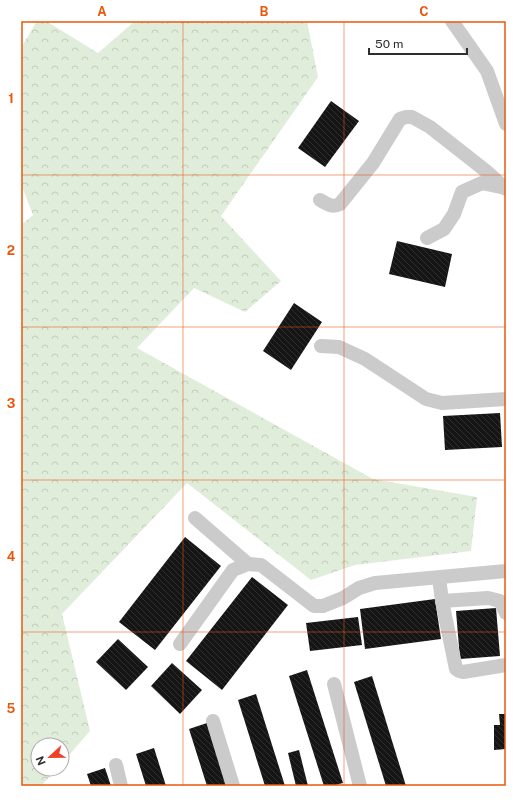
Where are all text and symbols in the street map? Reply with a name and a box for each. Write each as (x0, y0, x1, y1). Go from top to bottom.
text: A (97, 4, 107, 19)
text: B (260, 4, 269, 19)
text: C (419, 4, 429, 19)
scale bar (369, 30, 467, 56)
text: 50 m (375, 37, 403, 51)
text: 1 (8, 91, 14, 106)
text: 2 (7, 243, 15, 258)
text: 3 (7, 396, 16, 411)
text: 4 (7, 549, 16, 564)
text: 5 (7, 701, 16, 716)
north arrow (30, 737, 70, 777)
text: N (34, 755, 48, 767)

